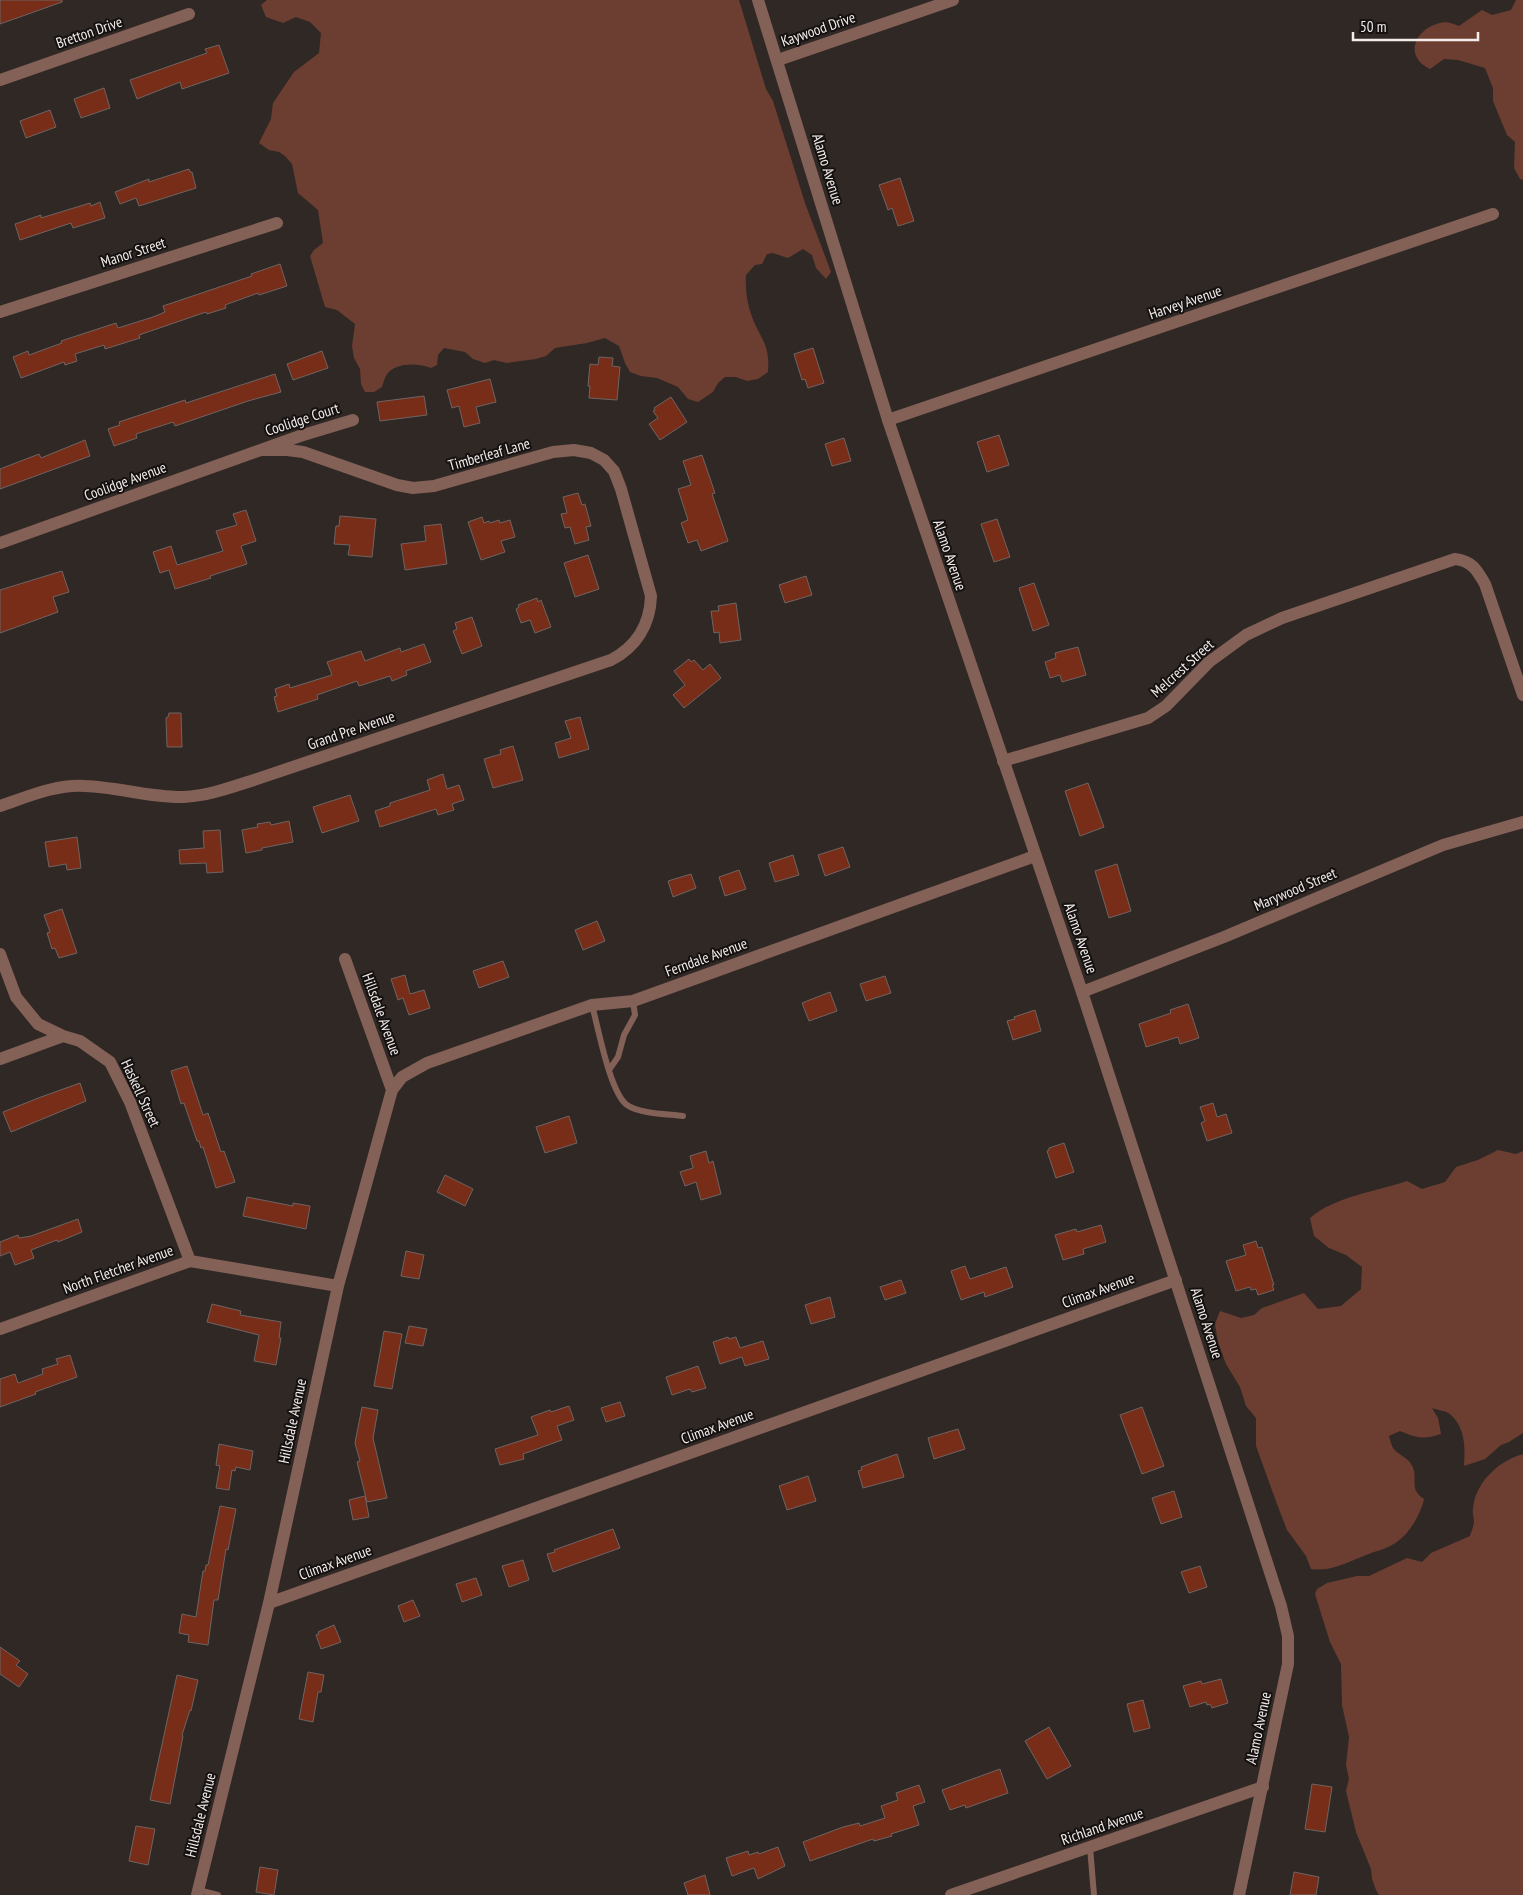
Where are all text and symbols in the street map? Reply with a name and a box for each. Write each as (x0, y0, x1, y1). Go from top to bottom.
street label: Kaywood Drive (778, 7, 858, 51)
scale bar (1353, 10, 1478, 42)
street label: Bretton Drive (53, 12, 125, 52)
text: 50 m (1360, 17, 1386, 36)
street label: Alamo Avenue (808, 131, 848, 207)
street label: Manor Street (98, 233, 168, 271)
street label: Harvey Avenue (1146, 281, 1224, 323)
street label: Coolidge Court (263, 398, 341, 440)
street label: Timberleaf Lane (446, 433, 532, 475)
street label: Coolidge Avenue (81, 457, 169, 505)
street label: Alamo Avenue (929, 517, 971, 593)
street label: Melcrest Street (1147, 635, 1217, 701)
street label: Grand Pre Avenue (305, 706, 397, 754)
street label: Marywood Street (1251, 863, 1339, 915)
street label: Alamo Avenue (1060, 900, 1102, 976)
street label: Ferndale Avenue (662, 933, 750, 981)
street label: Hillsdale Avenue (358, 970, 406, 1058)
street label: Haskell Street (117, 1056, 165, 1130)
street label: North Fletcher Avenue (60, 1240, 176, 1298)
street label: Climax Avenue (1059, 1268, 1137, 1312)
street label: Alamo Avenue (1187, 1285, 1227, 1361)
street label: Hillsdale Avenue (274, 1377, 310, 1465)
street label: Climax Avenue (678, 1404, 756, 1448)
street label: Climax Avenue (296, 1540, 374, 1584)
street label: Alamo Avenue (1241, 1690, 1275, 1766)
street label: Hillsdale Avenue (180, 1771, 220, 1859)
street label: Richland Avenue (1058, 1803, 1146, 1849)

